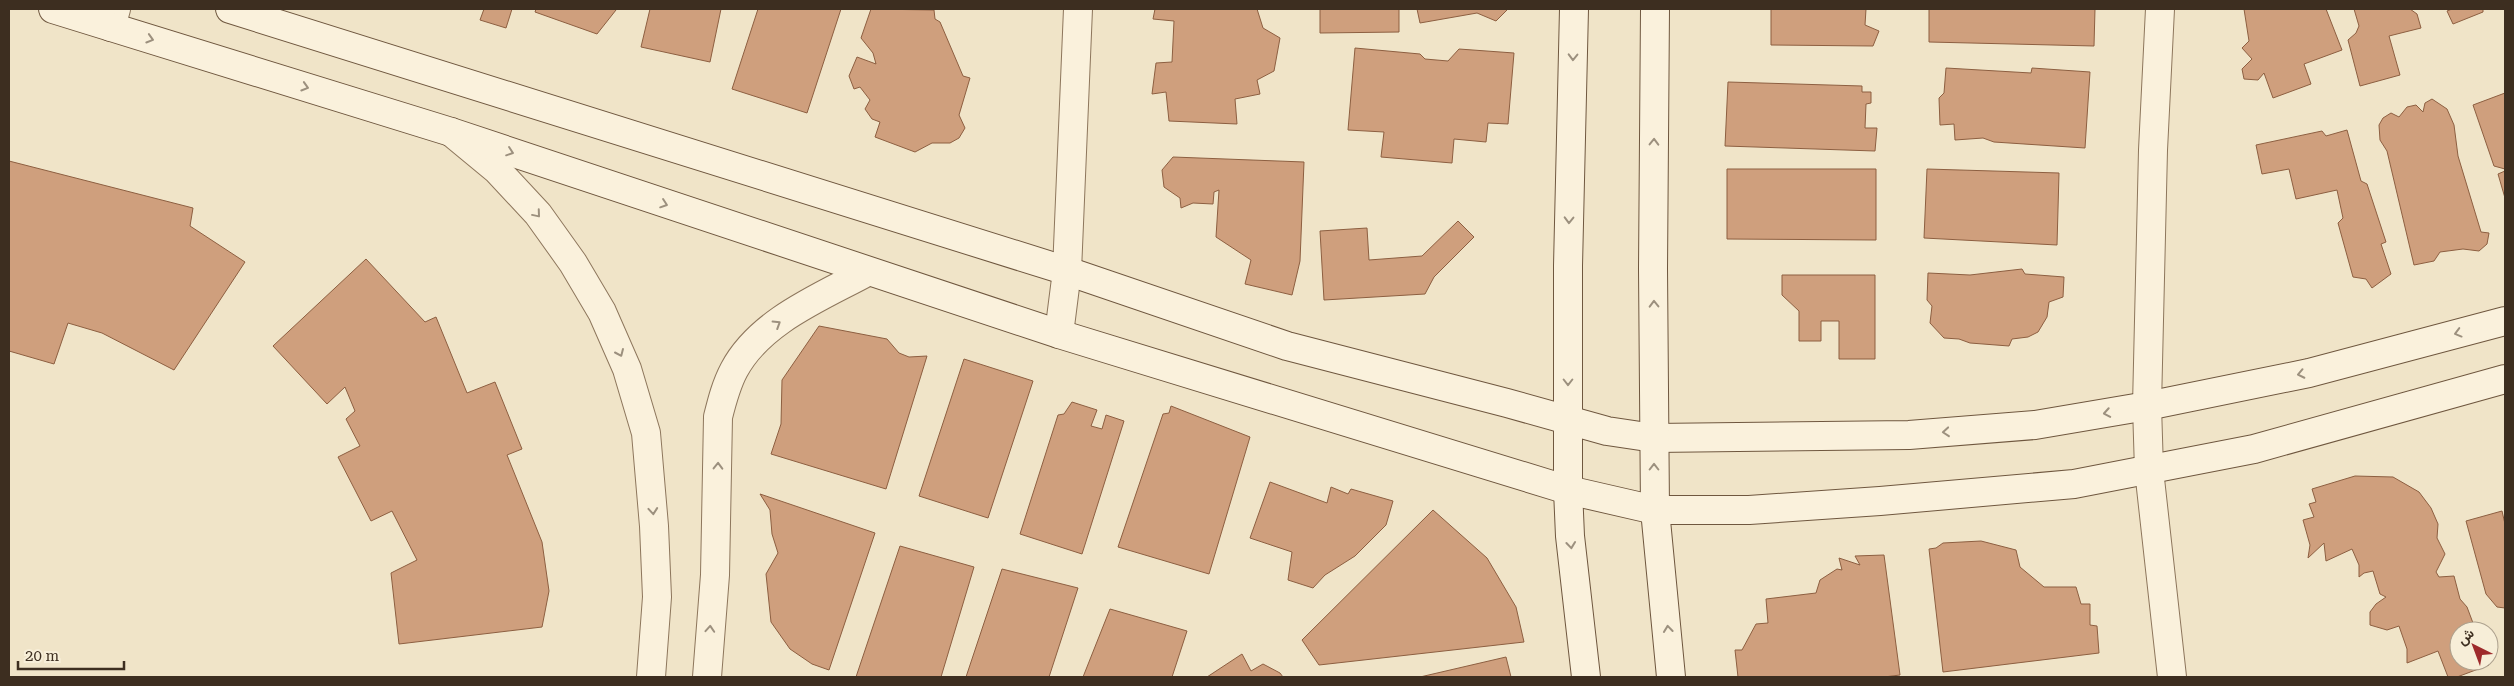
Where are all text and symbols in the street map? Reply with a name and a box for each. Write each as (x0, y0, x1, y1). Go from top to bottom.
one-way arrow (145, 33, 154, 43)
one-way arrow (1568, 54, 1578, 62)
one-way arrow (300, 82, 309, 92)
one-way arrow (1649, 138, 1659, 146)
one-way arrow (505, 146, 514, 156)
one-way arrow (659, 198, 668, 208)
one-way arrow (531, 208, 539, 217)
one-way arrow (1564, 216, 1574, 224)
one-way arrow (1648, 300, 1659, 308)
one-way arrow (771, 321, 780, 331)
one-way arrow (2454, 327, 2463, 338)
one-way arrow (614, 348, 624, 357)
one-way arrow (2297, 369, 2305, 379)
one-way arrow (1563, 379, 1573, 387)
one-way arrow (2103, 407, 2112, 417)
one-way arrow (1942, 427, 1950, 438)
one-way arrow (712, 462, 723, 470)
one-way arrow (1649, 463, 1659, 470)
one-way arrow (647, 507, 658, 515)
one-way arrow (1565, 541, 1576, 549)
north arrow (2449, 621, 2499, 671)
one-way arrow (705, 624, 716, 632)
one-way arrow (1663, 624, 1674, 632)
text: ش (2454, 625, 2478, 649)
scale bar (18, 638, 124, 670)
text: 20 m (25, 647, 60, 665)

